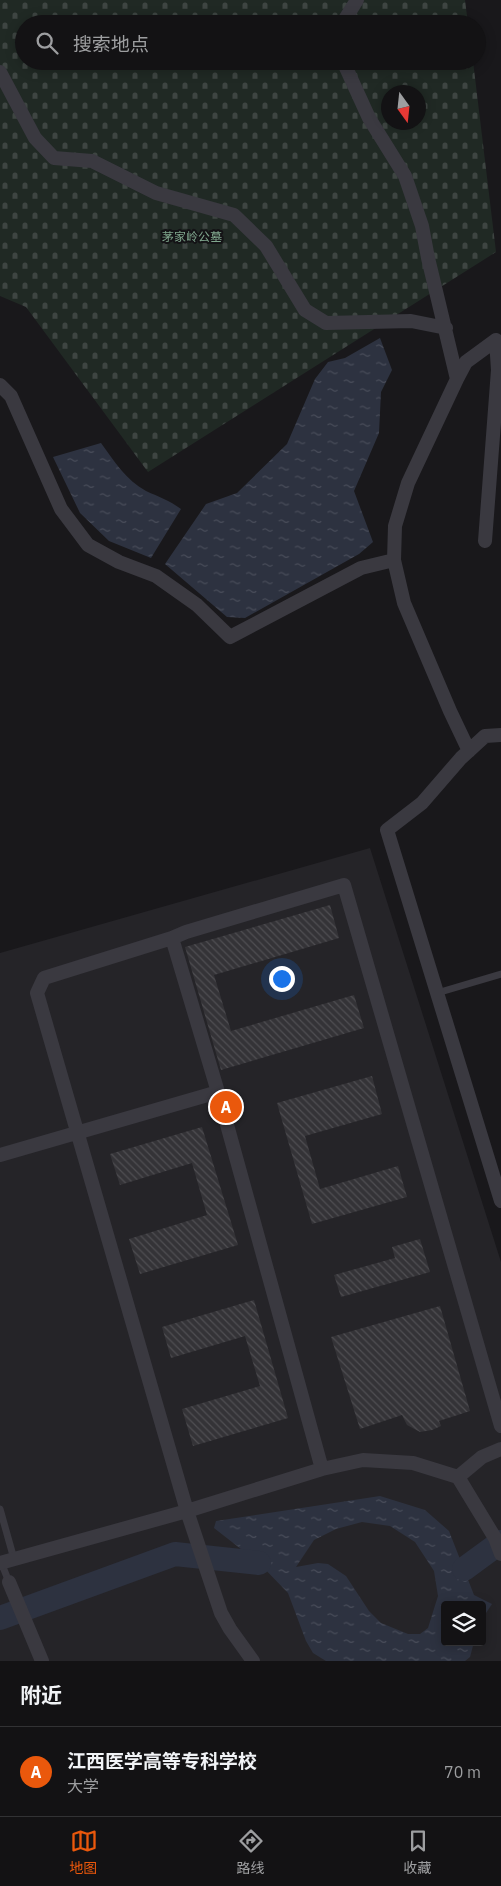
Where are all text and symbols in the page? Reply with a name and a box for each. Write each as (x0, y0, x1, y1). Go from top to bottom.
search box (15, 15, 486, 70)
icon: search (33, 29, 61, 57)
text: 搜索地点 (73, 32, 149, 56)
north arrow (381, 85, 426, 130)
park label: 茅家岭公墓 (162, 229, 222, 244)
your location (269, 966, 295, 992)
pin: A (210, 1088, 242, 1126)
map controls (441, 1601, 486, 1646)
button: layers (441, 1601, 486, 1646)
text: 附近 (20, 1681, 62, 1709)
text: 江西医学高等专科学校 (67, 1749, 257, 1773)
text: A (31, 1762, 41, 1782)
text: 70 m (444, 1762, 481, 1782)
text: 大学 (67, 1776, 99, 1796)
tab: 地图 (70, 1827, 98, 1877)
tab: 路线 (237, 1827, 265, 1877)
tab: 收藏 (404, 1827, 432, 1877)

